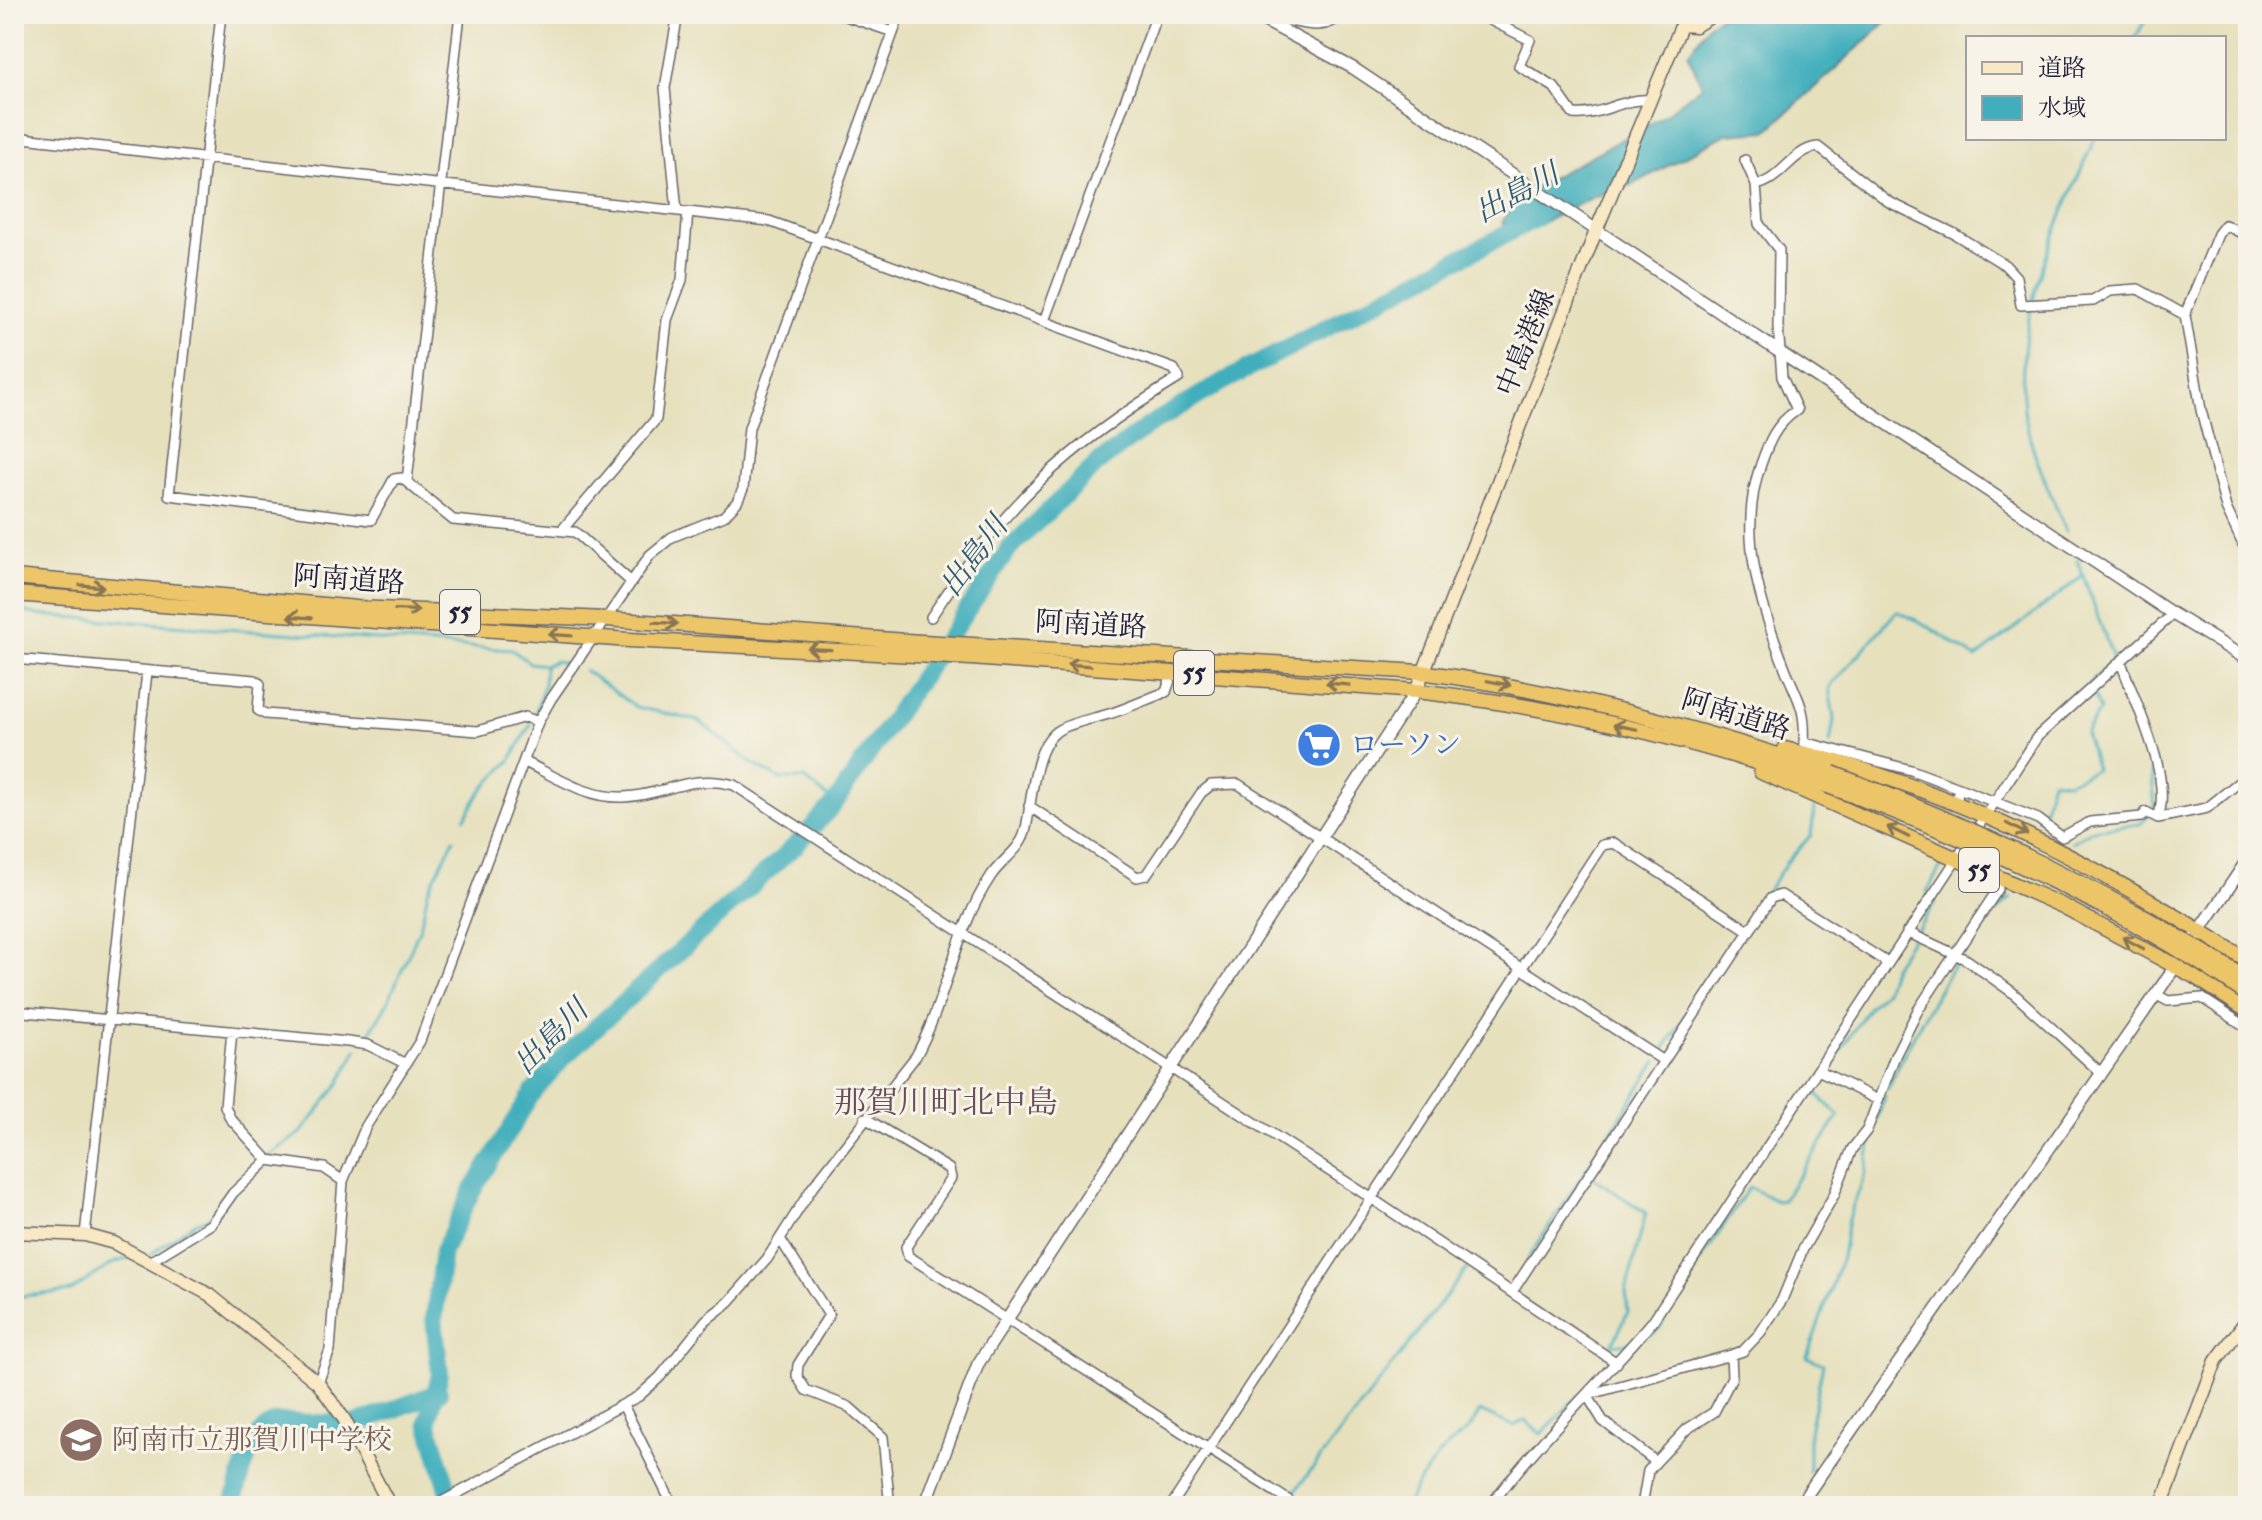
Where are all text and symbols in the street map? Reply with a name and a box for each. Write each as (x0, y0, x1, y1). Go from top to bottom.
legend (1966, 36, 2226, 140)
text: 道路 (2038, 53, 2086, 84)
text: 水域 (2038, 93, 2086, 124)
water label: 出島川 (1469, 154, 1568, 230)
street label: 中島港線 (1489, 285, 1563, 401)
water label: 出島川 (932, 507, 1018, 603)
street label: 阿南道路 (292, 559, 406, 601)
one-way arrow (78, 578, 104, 593)
road number: 55 (440, 590, 480, 634)
one-way arrow (393, 603, 420, 618)
street label: 阿南道路 (1034, 605, 1148, 645)
one-way arrow (287, 609, 314, 624)
one-way arrow (652, 616, 679, 631)
one-way arrow (547, 627, 574, 642)
one-way arrow (806, 642, 833, 657)
road number: 55 (1174, 651, 1214, 695)
one-way arrow (1066, 657, 1093, 672)
one-way arrow (1325, 676, 1352, 691)
one-way arrow (1485, 676, 1511, 691)
street label: 阿南道路 (1677, 682, 1795, 748)
one-way arrow (1613, 719, 1638, 734)
supermarket icon: ローソン (1295, 721, 1343, 769)
place label: ローソン (1350, 728, 1461, 763)
one-way arrow (2005, 822, 2028, 838)
one-way arrow (1886, 824, 1910, 839)
road number: 55 (1959, 848, 1999, 892)
one-way arrow (2121, 935, 2145, 951)
water label: 出島川 (506, 990, 598, 1082)
district label: 那賀川町北中島 (834, 1083, 1058, 1123)
school or university icon: 阿南市立那賀川中学校 (57, 1416, 105, 1464)
place label: 阿南市立那賀川中学校 (112, 1423, 392, 1458)

